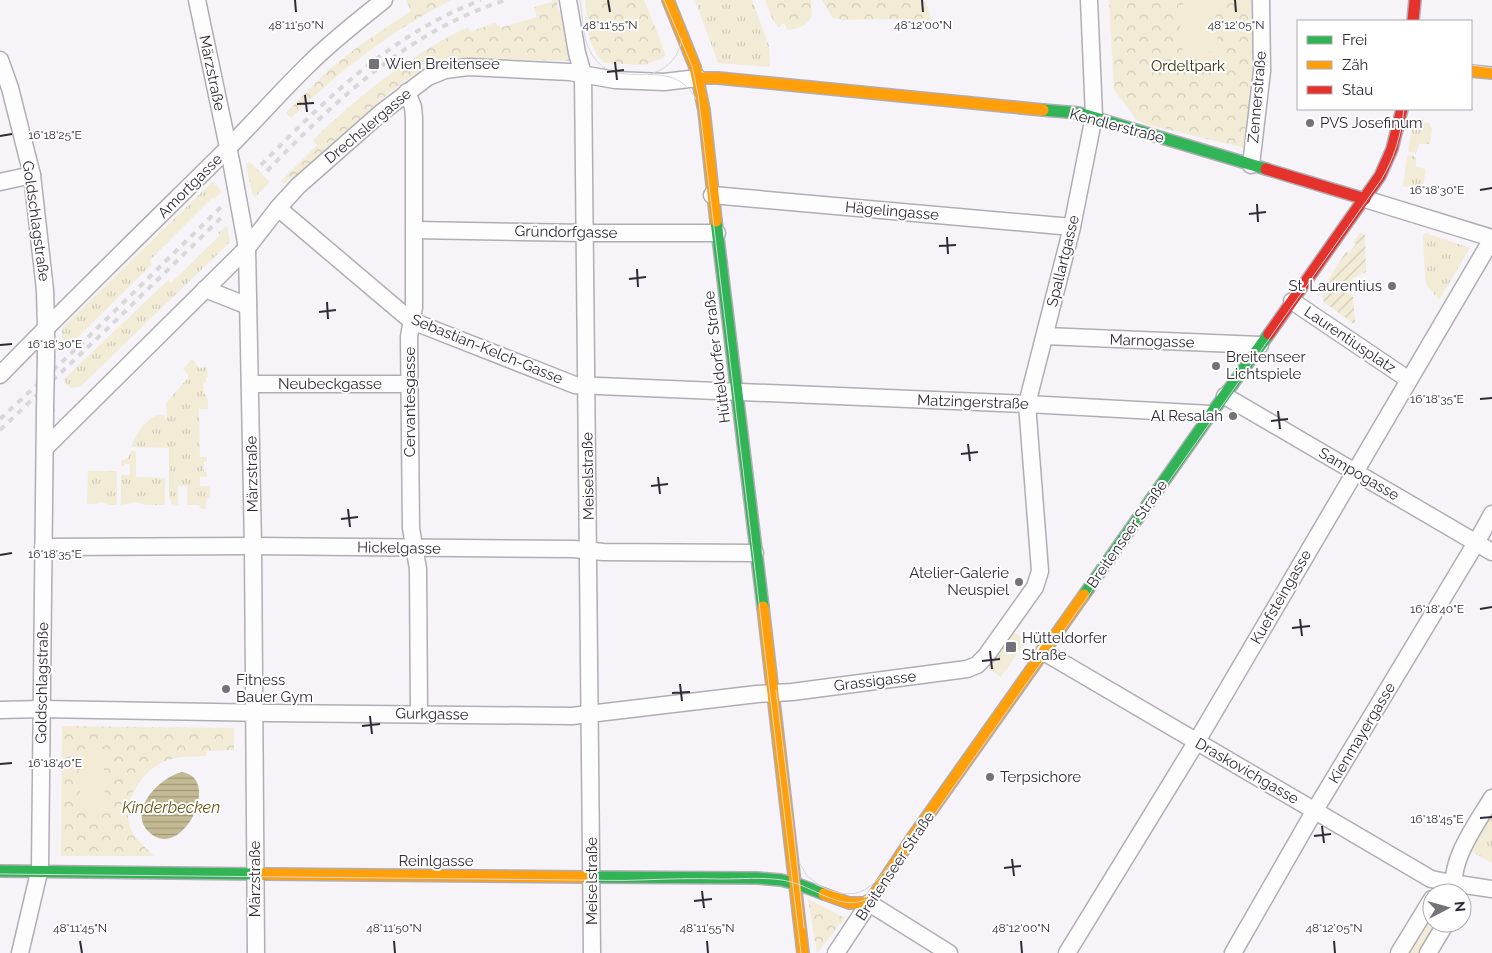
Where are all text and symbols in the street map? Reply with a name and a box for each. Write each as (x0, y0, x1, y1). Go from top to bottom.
text: 48°11'50"N (268, 18, 324, 32)
text: 48°11'55"N (583, 18, 637, 32)
text: 48°12'00"N (894, 18, 952, 32)
text: 48°12'05"N (1207, 18, 1265, 32)
legend (1297, 20, 1472, 110)
text: Frei (1342, 31, 1367, 49)
street label: Märzstraße (195, 34, 229, 113)
street label: Zennerstraße (1244, 50, 1270, 144)
place label: Wien Breitensee (385, 55, 500, 73)
text: Zäh (1342, 56, 1368, 74)
marker: Wien Breitensee (367, 57, 381, 71)
park label: Ordeltpark (1151, 57, 1225, 75)
text: Stau (1342, 81, 1373, 99)
street label: Drechslergasse (321, 84, 415, 167)
street label: Kendlerstraße (1068, 105, 1166, 147)
place label: PVS Josefinum (1320, 114, 1423, 132)
marker: PVS Josefinum (1304, 117, 1316, 129)
text: 16°18'25"E (28, 128, 82, 142)
street label: Amortgasse (154, 150, 226, 222)
street label: Goldschlagstraße (19, 160, 53, 283)
text: 16°18'30"E (1410, 183, 1464, 197)
street label: Hägelingasse (844, 198, 940, 224)
street label: Spallartgasse (1043, 213, 1083, 309)
street label: Gründorfgasse (515, 222, 618, 242)
place label: St. Laurentius (1289, 277, 1382, 295)
marker: St. Laurentius (1386, 280, 1398, 292)
street label: Hütteldorfer Straße (700, 290, 734, 424)
street label: Laurentiusplatz (1301, 303, 1399, 377)
street label: Sebastian-Kelch-Gasse (409, 310, 566, 388)
street label: Marnogasse (1109, 331, 1195, 351)
text: 16°18'30"E (28, 337, 82, 351)
street label: Cervantesgasse (401, 346, 419, 457)
place label: Breitenseer Lichtspiele (1226, 348, 1306, 383)
marker: Breitenseer Lichtspiele (1210, 360, 1222, 372)
street label: Neubeckgasse (278, 375, 382, 393)
street label: Matzingerstraße (917, 391, 1029, 413)
text: 16°18'35"E (1410, 392, 1464, 406)
place label: Al Resalah (1151, 407, 1223, 425)
marker: Al Resalah (1227, 410, 1239, 422)
street label: Meiselstraße (578, 432, 598, 520)
street label: Märzstraße (242, 435, 262, 512)
street label: Sampogasse (1316, 444, 1403, 504)
street label: Breitenseer Straße (1083, 476, 1171, 591)
street label: Hickelgasse (357, 538, 441, 558)
text: 16°18'35"E (28, 547, 82, 561)
street label: Kuefsteingasse (1247, 547, 1315, 647)
place label: Atelier-Galerie Neuspiel (909, 564, 1010, 599)
marker: Atelier-Galerie Neuspiel (1013, 576, 1025, 588)
text: 16°18'40"E (1410, 602, 1464, 616)
street label: Goldschlagstraße (32, 622, 52, 744)
place label: Hütteldorfer Straße (1022, 629, 1108, 664)
marker: Hütteldorfer Straße (1004, 640, 1018, 654)
street label: Grassigasse (833, 667, 917, 695)
place label: Fitness Bauer Gym (236, 671, 313, 706)
street label: Kienmayergasse (1325, 679, 1399, 787)
marker: Fitness Bauer Gym (220, 683, 232, 695)
street label: Gurkgasse (395, 704, 469, 724)
street label: Draskovichgasse (1192, 734, 1302, 808)
text: 16°18'40"E (28, 756, 82, 770)
place label: Terpsichore (1000, 768, 1081, 786)
marker: Terpsichore (984, 771, 996, 783)
water label: Kinderbecken (122, 798, 220, 817)
street label: Breitenseer Straße (852, 808, 938, 924)
text: 16°18'45"E (1410, 812, 1464, 826)
street label: Meiselstraße (583, 837, 601, 925)
street label: Märzstraße (246, 840, 264, 917)
street label: Reinlgasse (398, 852, 474, 870)
north arrow (1422, 883, 1472, 933)
text: N (1451, 900, 1468, 913)
text: 48°11'45"N (53, 921, 107, 935)
text: 48°11'50"N (366, 921, 422, 935)
text: 48°11'55"N (680, 921, 734, 935)
text: 48°12'00"N (992, 921, 1050, 935)
text: 48°12'05"N (1305, 921, 1363, 935)

